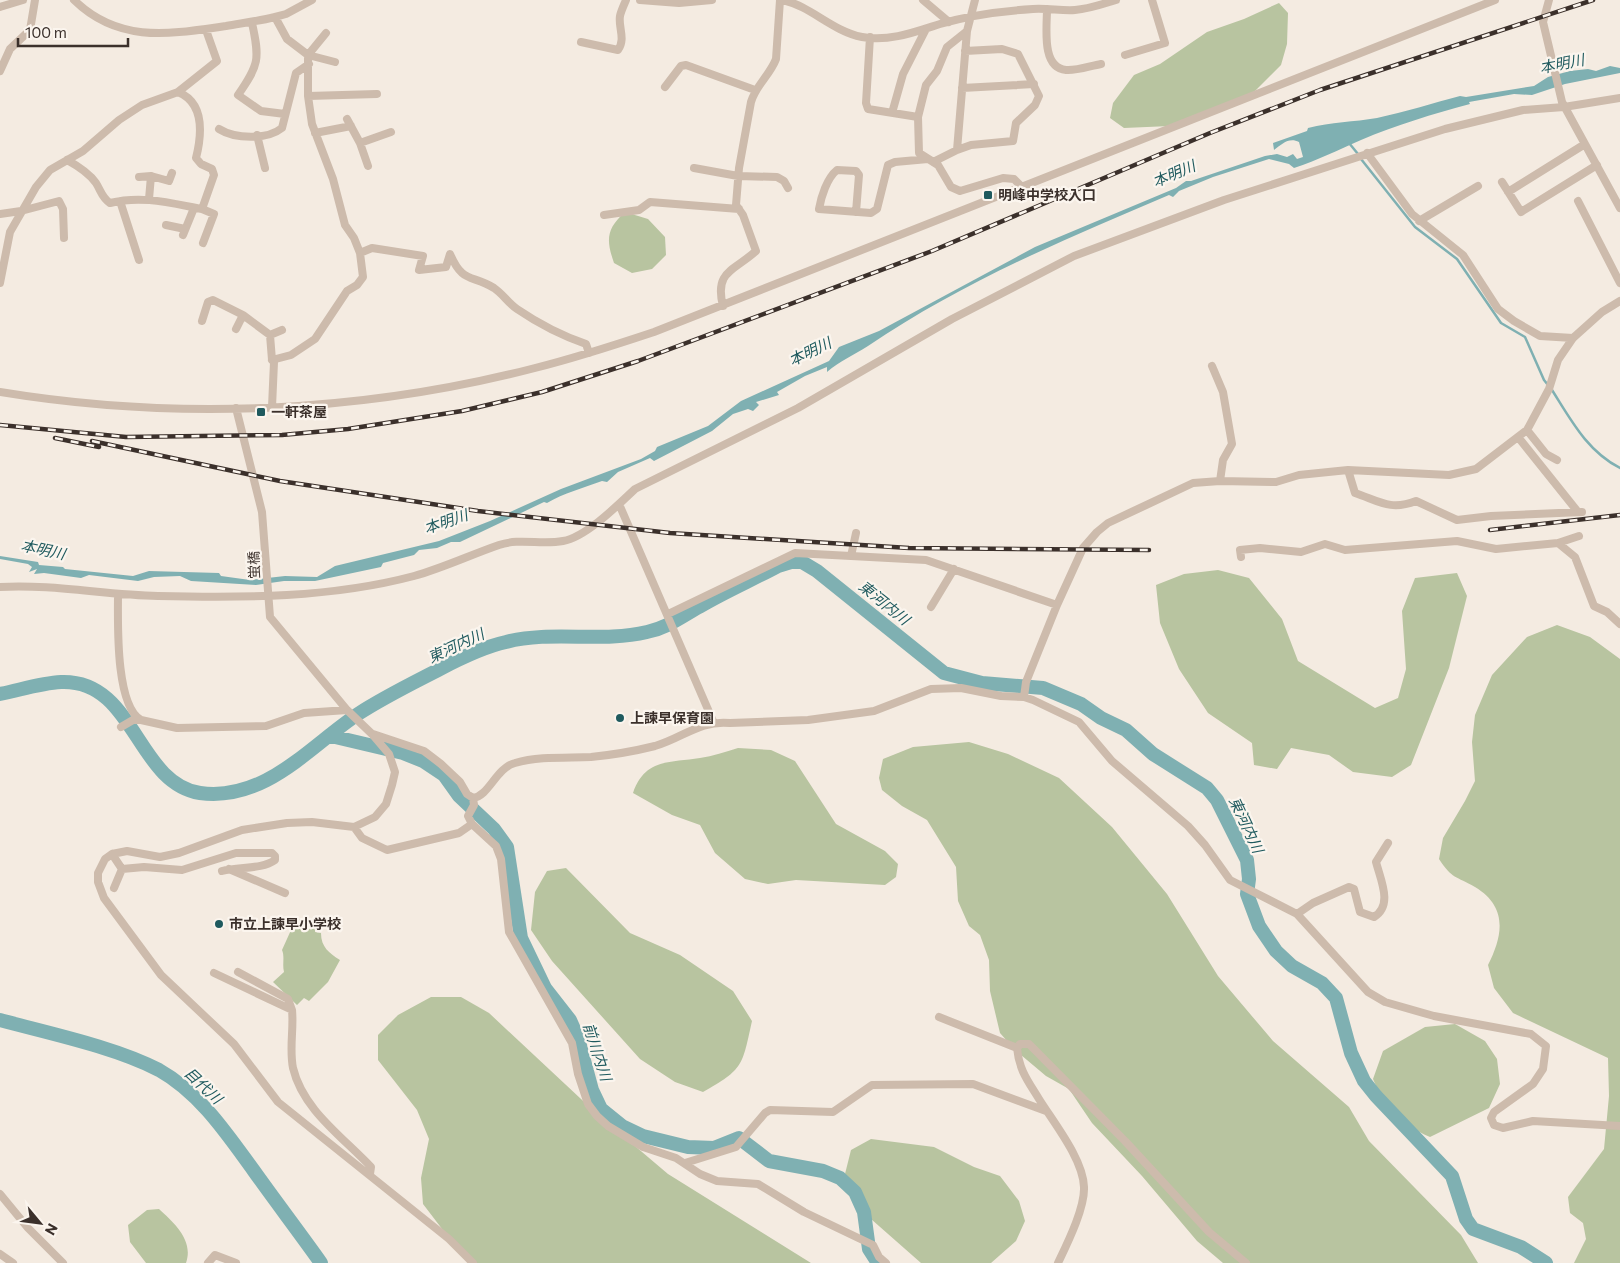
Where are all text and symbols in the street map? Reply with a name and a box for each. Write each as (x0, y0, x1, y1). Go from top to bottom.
scale bar (18, 15, 128, 47)
text: 100 m (25, 23, 67, 41)
water label: 本明川 (1538, 50, 1588, 76)
water label: 本明川 (1149, 155, 1200, 190)
place label: 明峰中学校入口 (998, 186, 1096, 203)
marker: 明峰中学校入口 (982, 189, 994, 201)
water label: 本明川 (785, 332, 836, 369)
place label: 一軒茶屋 (271, 403, 327, 420)
marker: 一軒茶屋 (255, 406, 267, 418)
water label: 本明川 (421, 505, 472, 537)
water label: 本明川 (19, 536, 69, 563)
street label: 蛍橋 (245, 551, 262, 579)
water label: 東河内川 (856, 576, 915, 629)
water label: 東河内川 (425, 623, 488, 666)
place label: 上諫早保育園 (630, 709, 714, 726)
marker: 上諫早保育園 (614, 712, 626, 724)
water label: 東河内川 (1226, 794, 1269, 857)
place label: 市立上諫早小学校 (229, 915, 341, 932)
marker: 市立上諫早小学校 (213, 918, 225, 930)
water label: 前川内川 (580, 1020, 616, 1085)
water label: 目代川 (181, 1063, 228, 1109)
north arrow (15, 1198, 65, 1248)
text: N (42, 1221, 62, 1238)

